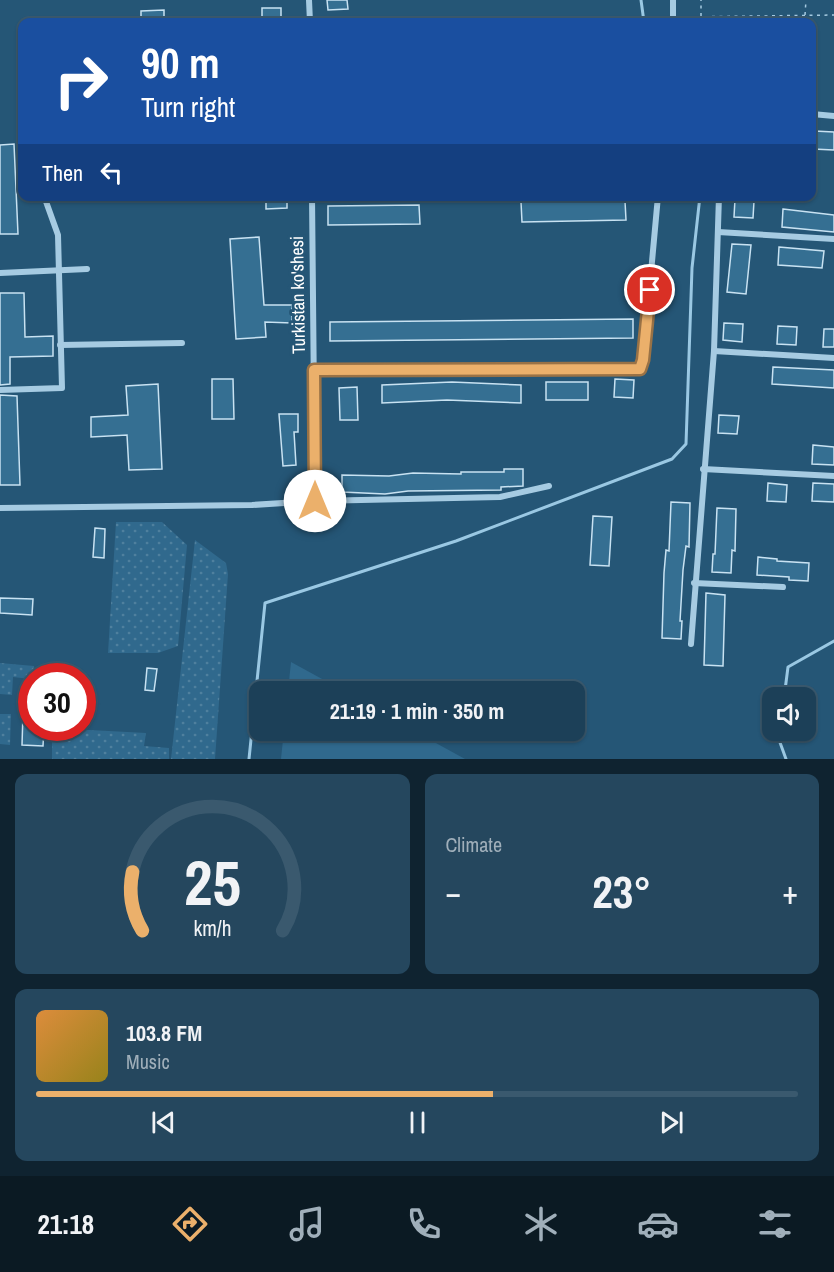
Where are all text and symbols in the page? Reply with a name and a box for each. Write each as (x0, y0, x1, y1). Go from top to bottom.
text: 90 m (141, 35, 220, 91)
icon: right (42, 42, 120, 120)
text: Turn right (141, 89, 235, 125)
icon: left (95, 156, 128, 189)
text: Then (42, 158, 83, 188)
street label: Turkistan ko'shesi (284, 236, 311, 354)
pin (624, 264, 675, 315)
icon: arrive (633, 273, 666, 306)
position arrow (283, 469, 347, 533)
speed limit sign: 30 (18, 663, 96, 741)
map controls (762, 687, 816, 741)
button: sound (762, 687, 816, 741)
text: 21:19 · 1 min · 350 m (330, 696, 504, 726)
text: Climate (446, 831, 502, 858)
text: 25 (184, 840, 241, 924)
text: 23° (592, 861, 651, 922)
text: − (446, 870, 461, 914)
text: + (782, 870, 798, 914)
text: km/h (193, 914, 231, 943)
text: 103.8 FM (126, 1018, 202, 1048)
text: Music (126, 1048, 170, 1075)
icon: previous (147, 1106, 180, 1139)
icon: pause (401, 1106, 434, 1139)
icon: next (655, 1106, 688, 1139)
icon: directions (169, 1203, 211, 1245)
icon: music (286, 1203, 328, 1245)
icon: phone (403, 1203, 445, 1245)
icon: climate (520, 1203, 562, 1245)
icon: car (637, 1203, 679, 1245)
icon: filters (754, 1203, 796, 1245)
text: 21:18 (38, 1206, 94, 1242)

